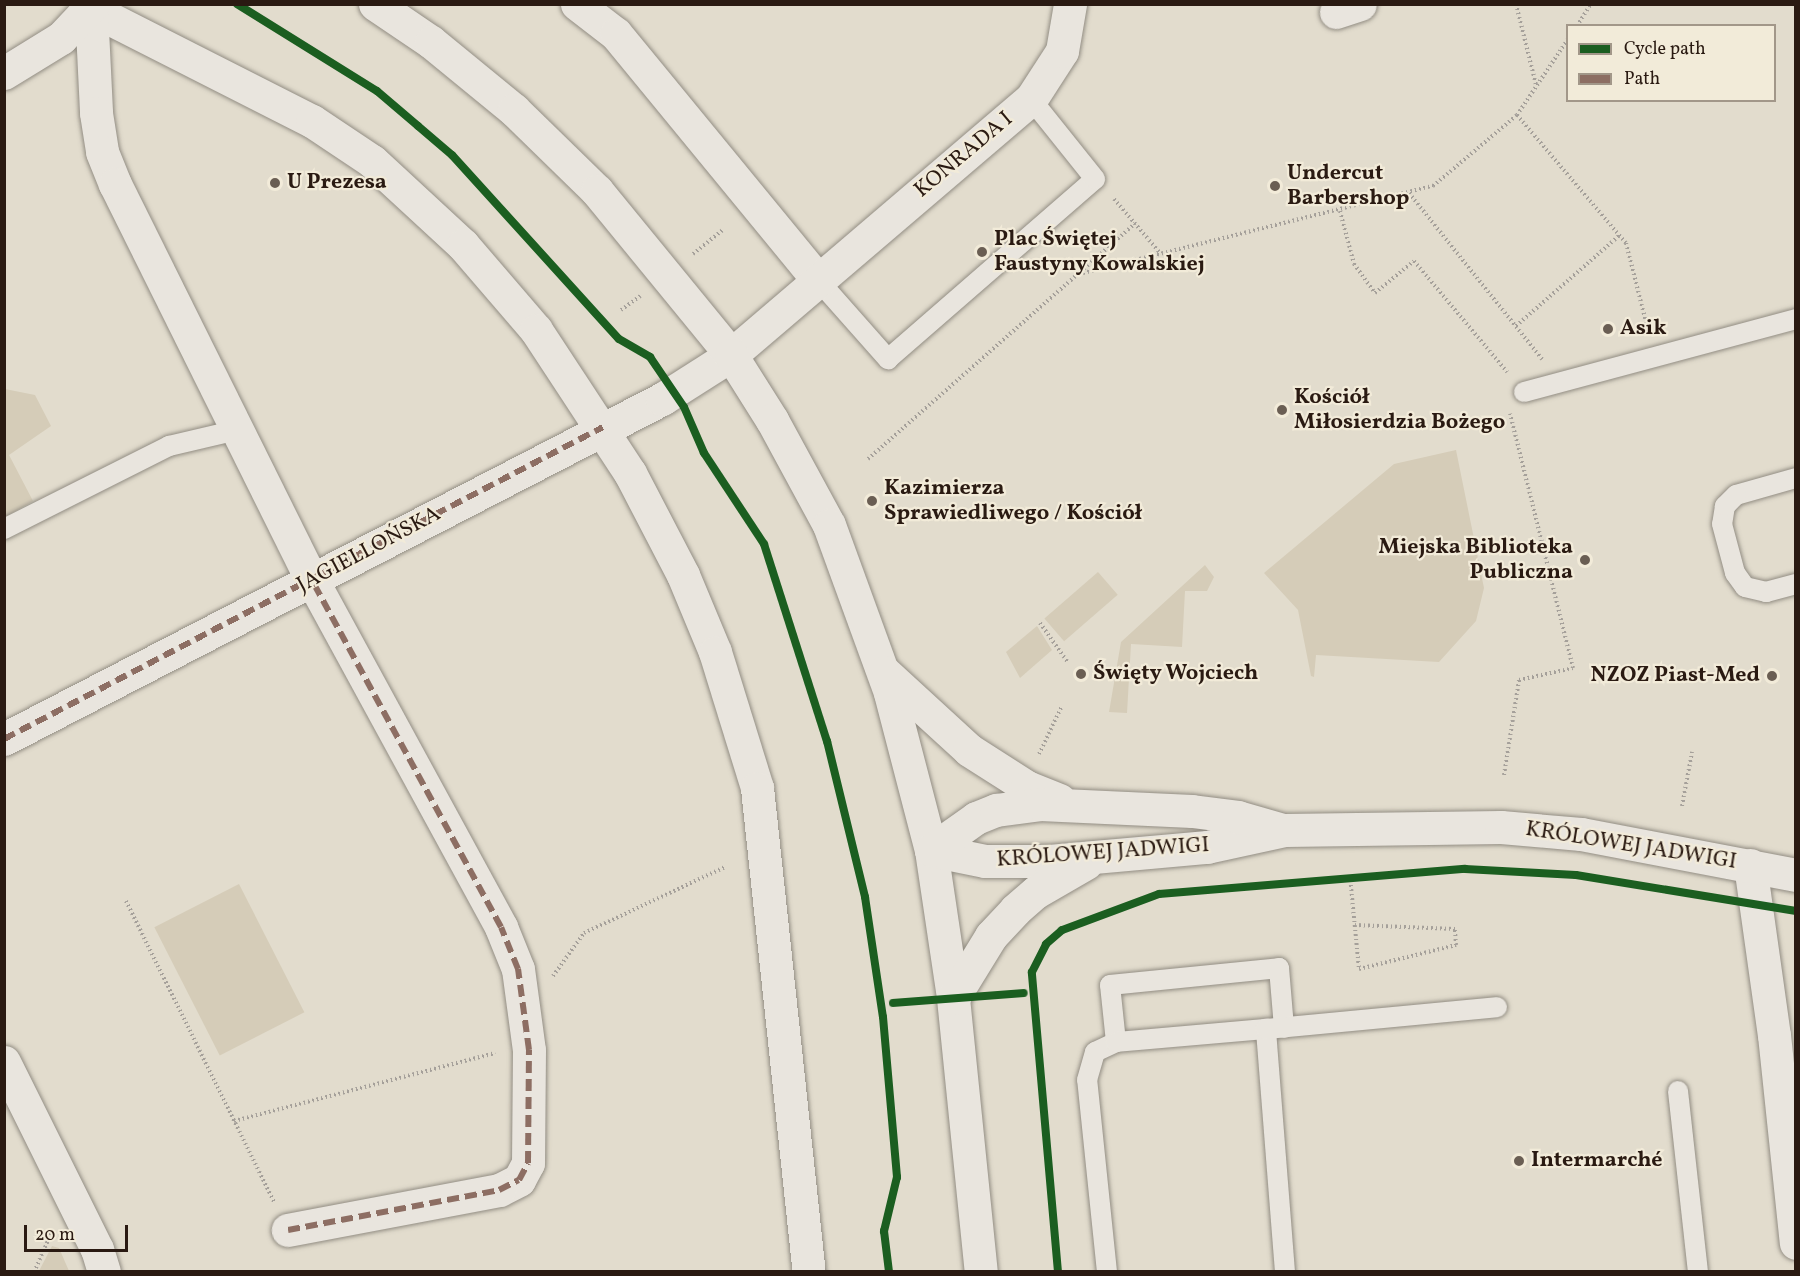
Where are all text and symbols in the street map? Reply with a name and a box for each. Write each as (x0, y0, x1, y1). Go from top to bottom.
legend (1566, 24, 1776, 102)
text: Cycle path (1624, 37, 1706, 62)
text: Path (1624, 67, 1660, 92)
street label: KONRADA I (909, 106, 1019, 204)
place label: Undercut Barbershop (1287, 160, 1409, 212)
place label: U Prezesa (287, 170, 387, 196)
marker: U Prezesa (268, 176, 282, 190)
marker: Undercut Barbershop (1268, 179, 1282, 193)
place label: Plac Świętej Faustyny Kowalskiej (994, 226, 1205, 278)
marker: Plac Świętej Faustyny Kowalskiej (975, 245, 989, 259)
place label: Asik (1620, 316, 1667, 342)
marker: Asik (1601, 322, 1615, 336)
place label: Kościół Miłosierdzia Bożego (1294, 384, 1505, 436)
marker: Kościół Miłosierdzia Bożego (1275, 403, 1289, 417)
place label: Kazimierza Sprawiedliwego / Kościół (884, 475, 1142, 526)
marker: Kazimierza Sprawiedliwego / Kościół (865, 494, 879, 508)
street label: JAGIELLOŃSKA (293, 501, 445, 599)
place label: Miejska Biblioteka Publiczna (1379, 534, 1573, 586)
marker: Miejska Biblioteka Publiczna (1578, 553, 1592, 567)
place label: Święty Wojciech (1093, 661, 1259, 687)
place label: NZOZ Piast-Med (1591, 663, 1760, 689)
marker: Święty Wojciech (1074, 667, 1088, 681)
marker: NZOZ Piast-Med (1765, 669, 1779, 683)
street label: KRÓLOWEJ JADWIGI (1524, 816, 1738, 876)
street label: KRÓLOWEJ JADWIGI (996, 832, 1210, 874)
place label: Intermarché (1531, 1148, 1663, 1174)
marker: Intermarché (1512, 1154, 1526, 1168)
scale bar (27, 1213, 130, 1251)
text: 20 m (35, 1223, 75, 1248)

